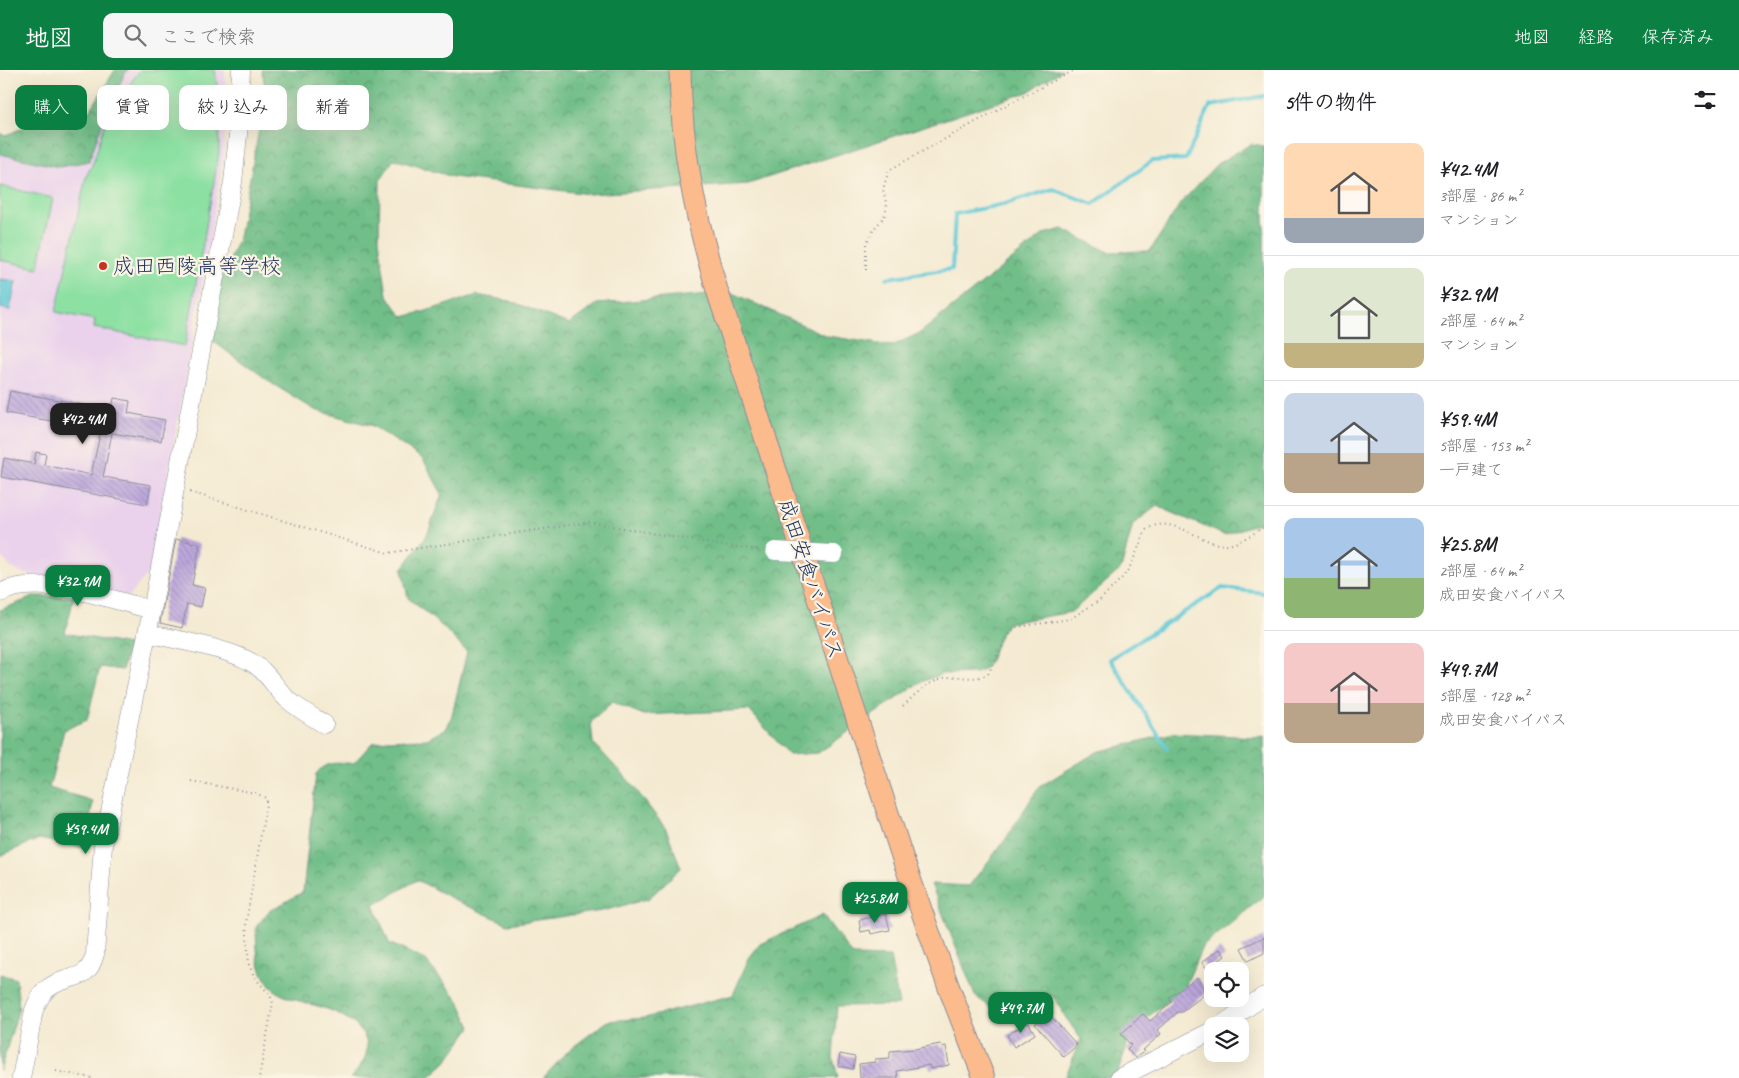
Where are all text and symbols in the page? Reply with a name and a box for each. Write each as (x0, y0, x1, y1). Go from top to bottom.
search box (103, 13, 453, 58)
icon: search (121, 21, 149, 49)
text: 地図 (25, 23, 73, 53)
text: ここで検索 (161, 25, 256, 49)
text: 地図 (1514, 26, 1550, 48)
text: 経路 (1578, 26, 1614, 48)
text: 保存済み (1642, 26, 1714, 48)
chip: 購入 (15, 85, 87, 130)
chip: 賃貸 (97, 85, 169, 130)
chip: 絞り込み (179, 85, 287, 130)
chip: 新着 (297, 85, 369, 130)
icon: filters (1691, 86, 1719, 114)
text: 5件の物件 (1284, 89, 1377, 115)
text: ¥42.4M (1439, 156, 1496, 182)
icon: home (1324, 163, 1384, 223)
text: 3部屋 · 86 m² (1439, 186, 1521, 206)
text: マンション (1439, 210, 1518, 230)
place label: 成田西陵高等学校 (113, 253, 281, 279)
marker: 成田西陵高等学校 (97, 260, 109, 272)
text: ¥32.9M (1439, 281, 1496, 307)
icon: home (1324, 288, 1384, 348)
text: 2部屋 · 64 m² (1439, 311, 1521, 331)
text: マンション (1439, 335, 1518, 355)
pin: ¥42.4M (42, 402, 124, 445)
text: ¥59.4M (1439, 406, 1496, 432)
text: ¥42.4M (61, 409, 105, 429)
icon: home (1324, 413, 1384, 473)
text: 5部屋 · 153 m² (1439, 436, 1529, 456)
text: 一戸建て (1439, 460, 1503, 480)
street label: 成田安食バイパス (773, 495, 849, 663)
text: ¥25.8M (1439, 531, 1496, 557)
icon: home (1324, 538, 1384, 598)
text: 2部屋 · 64 m² (1439, 561, 1521, 581)
pin: ¥32.9M (37, 564, 119, 607)
text: ¥32.9M (56, 571, 100, 591)
text: 成田安食バイパス (1439, 585, 1567, 605)
text: ¥49.7M (1439, 656, 1496, 682)
icon: home (1324, 663, 1384, 723)
text: 5部屋 · 128 m² (1439, 686, 1529, 706)
text: 成田安食バイパス (1439, 710, 1567, 730)
pin: ¥59.4M (45, 812, 127, 855)
text: ¥59.4M (64, 819, 108, 839)
pin: ¥25.8M (834, 882, 916, 924)
text: ¥25.8M (853, 888, 897, 908)
map controls (1204, 962, 1249, 1062)
button: locate (1204, 962, 1249, 1007)
pin: ¥49.7M (980, 992, 1062, 1034)
text: ¥49.7M (999, 998, 1043, 1018)
button: layers (1204, 1017, 1249, 1062)

